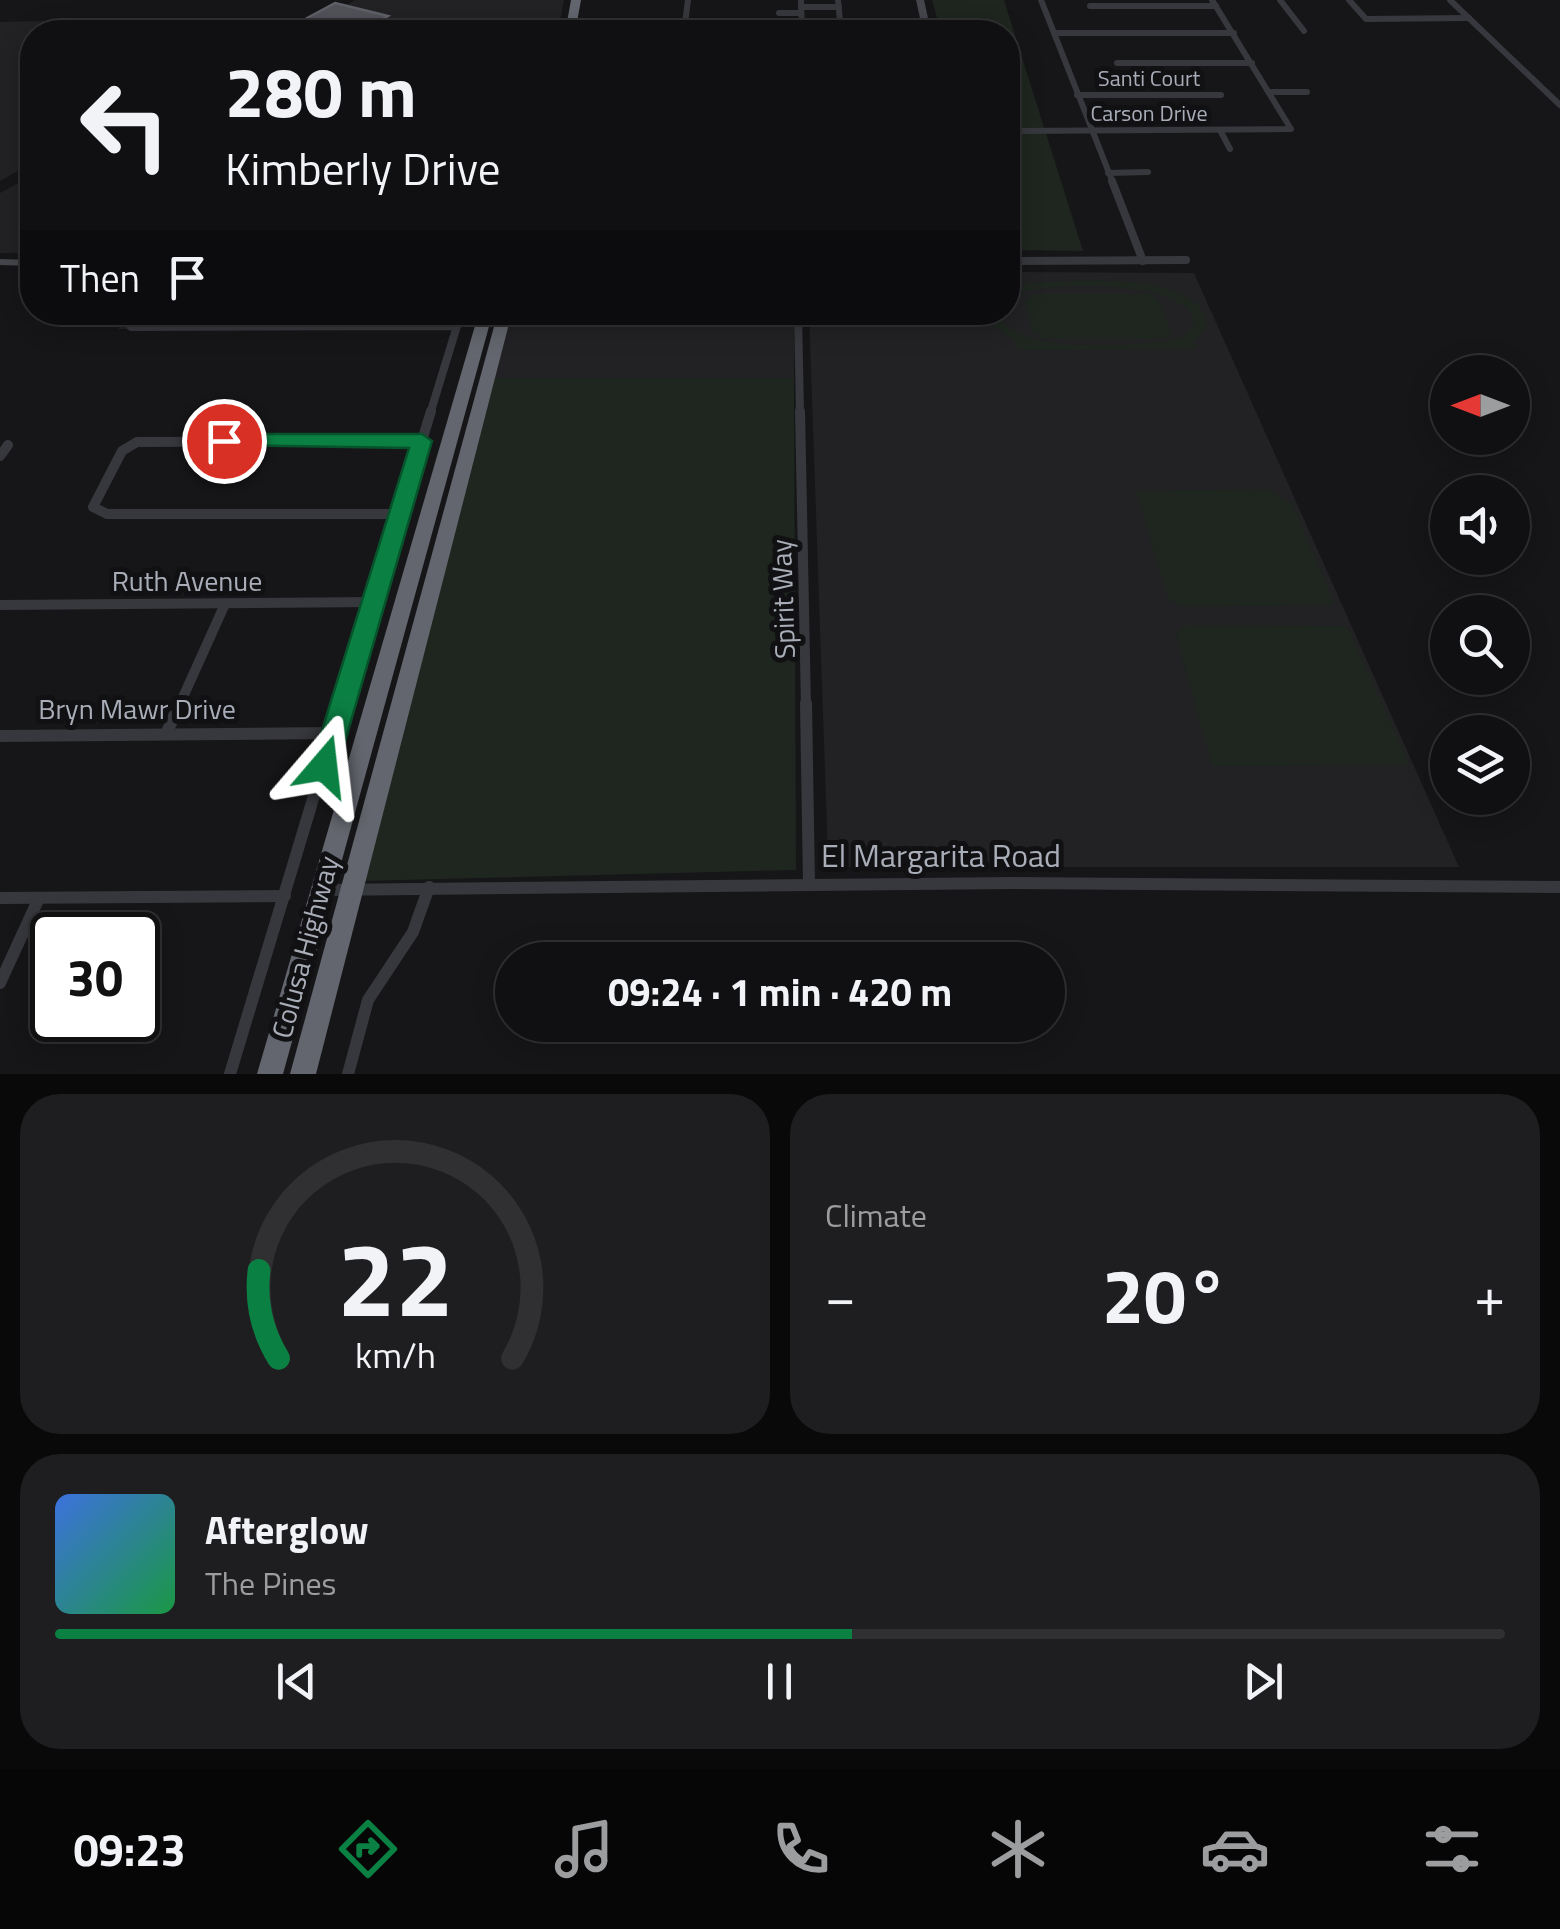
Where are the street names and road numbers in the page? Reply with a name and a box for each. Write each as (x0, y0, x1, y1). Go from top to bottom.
street label: Santi Court (1098, 61, 1200, 95)
street label: Carson Drive (1090, 96, 1208, 130)
street label: Spirit Way (759, 538, 806, 660)
street label: Ruth Avenue (112, 559, 262, 602)
street label: Bryn Mawr Drive (38, 687, 236, 730)
street label: El Margarita Road (821, 831, 1061, 879)
street label: Colusa Highway (260, 851, 350, 1043)

